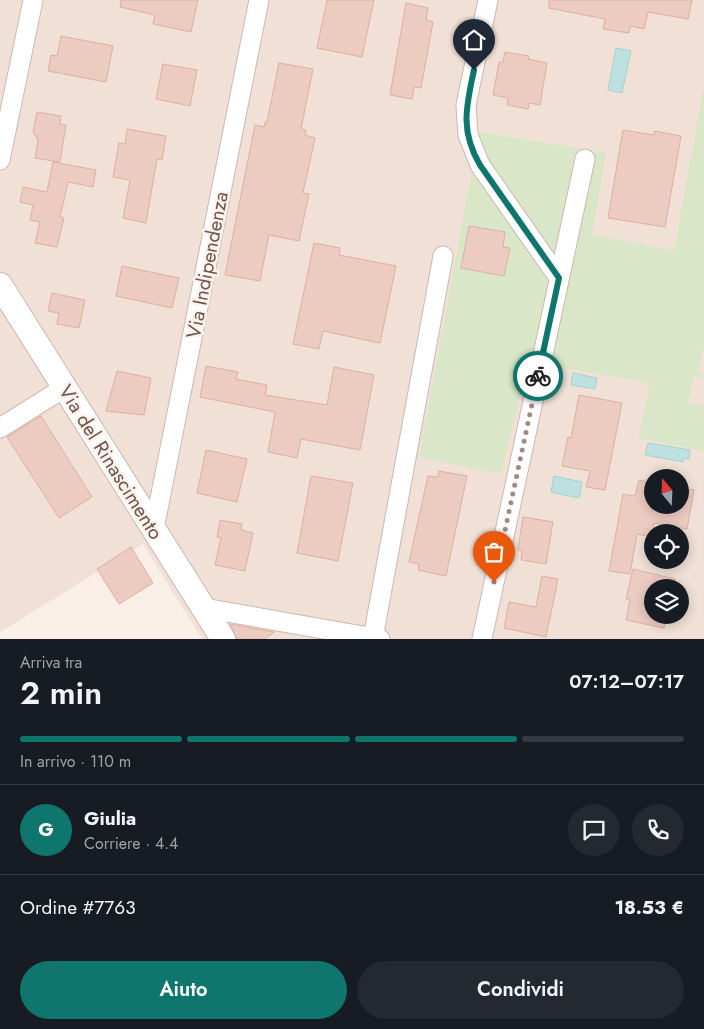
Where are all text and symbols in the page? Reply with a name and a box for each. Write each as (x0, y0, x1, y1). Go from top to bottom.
pin (453, 19, 495, 70)
icon: home (460, 26, 488, 54)
street label: Via Indipendenza (179, 189, 236, 341)
courier (513, 351, 563, 401)
icon: bike (524, 362, 552, 390)
street label: Via del Rinascimento (51, 379, 170, 545)
north arrow (644, 469, 689, 514)
map controls (644, 469, 689, 624)
button: locate (644, 524, 689, 569)
pin (473, 531, 515, 582)
icon: bag (480, 538, 508, 566)
button: layers (644, 579, 689, 624)
text: Arriva tra (20, 651, 82, 674)
text: 07:12–07:17 (569, 668, 684, 695)
text: 2 min (20, 670, 102, 716)
text: In arrivo · 110 m (20, 750, 131, 773)
button: chat (568, 804, 620, 856)
button: phone (632, 804, 684, 856)
text: Giulia (84, 805, 136, 832)
text: G (38, 816, 54, 843)
text: Corriere · 4.4 (84, 832, 178, 855)
text: Ordine #7763 (20, 894, 136, 921)
text: 18.53 € (614, 894, 684, 921)
button: Aiuto (20, 961, 347, 1019)
button: Condividi (357, 961, 684, 1019)

